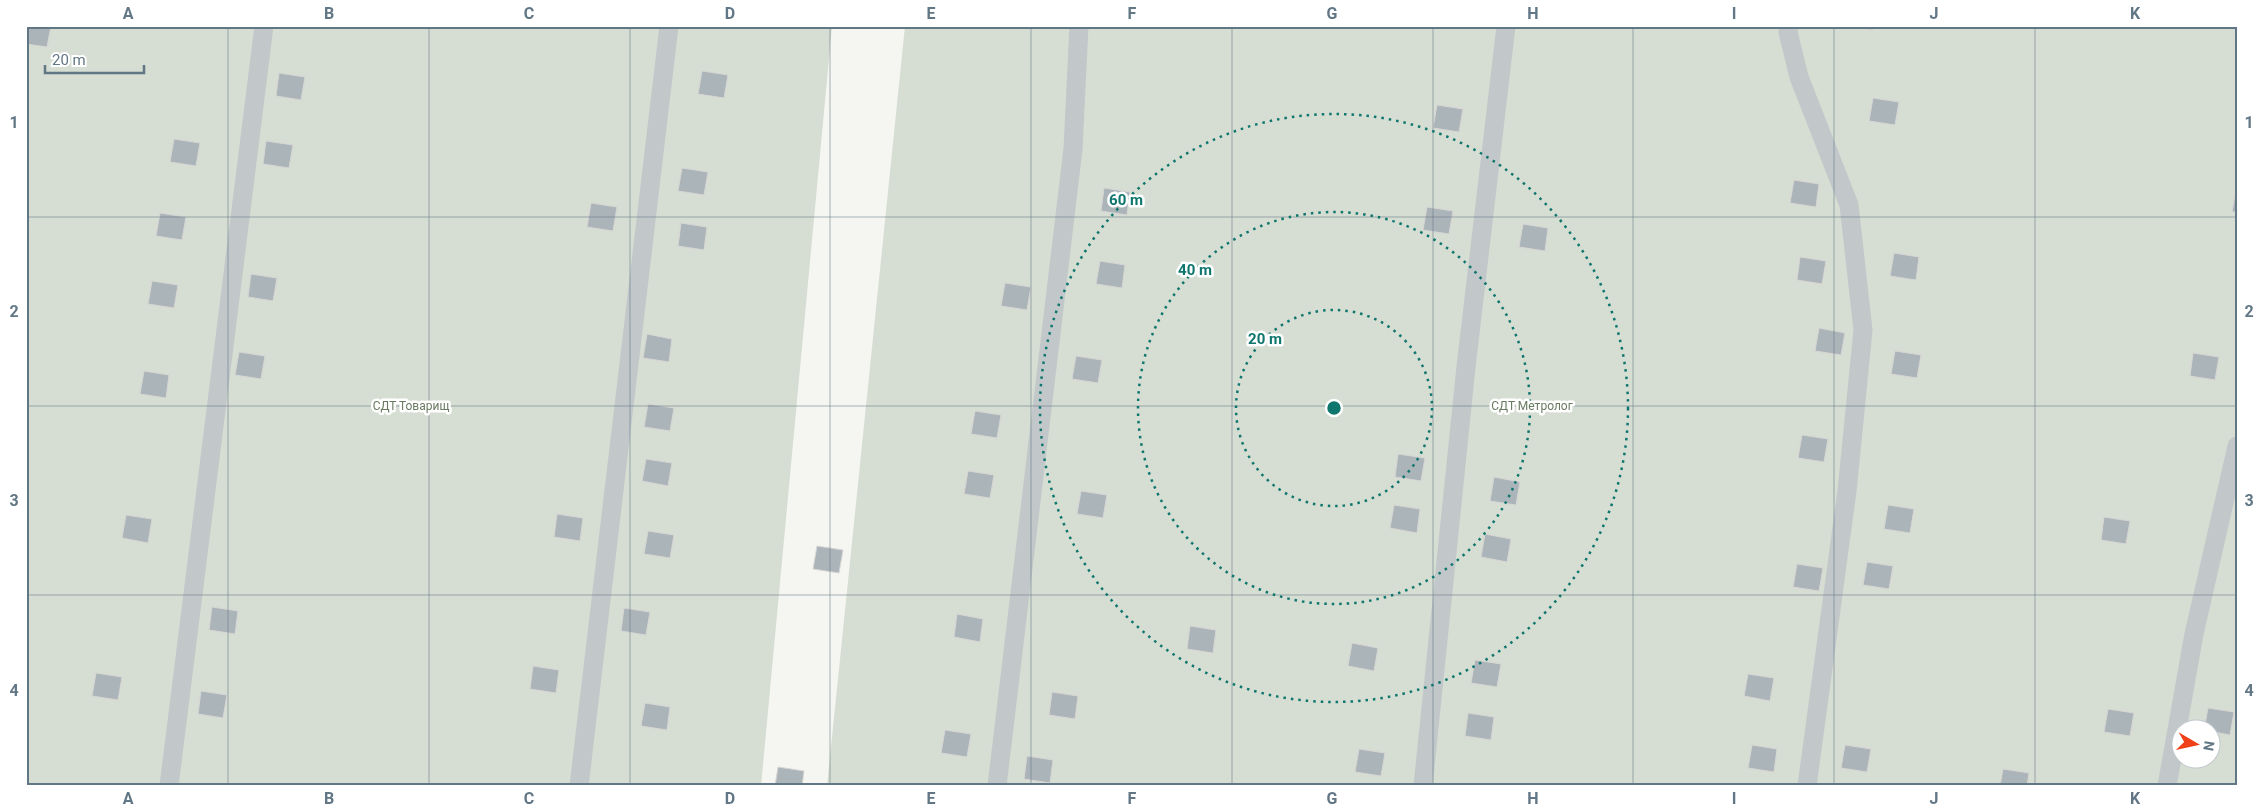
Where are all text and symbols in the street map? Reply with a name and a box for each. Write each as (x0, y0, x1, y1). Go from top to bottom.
text: A (123, 4, 134, 23)
text: B (324, 4, 334, 23)
text: C (524, 4, 534, 23)
text: D (725, 4, 735, 23)
text: E (927, 4, 936, 23)
text: F (1128, 4, 1137, 23)
text: G (1327, 4, 1338, 23)
text: H (1527, 4, 1539, 23)
text: I (1732, 4, 1736, 23)
text: J (1930, 4, 1938, 23)
text: K (2130, 4, 2141, 23)
scale bar (45, 42, 144, 74)
text: 20 m (52, 51, 86, 69)
text: 1 (9, 113, 19, 132)
text: 1 (2244, 113, 2254, 132)
text: 60 m (1109, 191, 1143, 209)
text: 40 m (1178, 261, 1212, 279)
text: 2 (9, 302, 19, 321)
text: 2 (2244, 302, 2254, 321)
text: 20 m (1248, 330, 1282, 348)
park label: СДТ Товарищ (373, 399, 449, 413)
centre of rings (1325, 399, 1343, 417)
park label: СДТ Метролог (1491, 399, 1573, 413)
text: 3 (9, 491, 19, 510)
text: 3 (2244, 491, 2254, 510)
text: 4 (9, 681, 19, 700)
text: 4 (2244, 681, 2254, 700)
north arrow (2170, 720, 2220, 770)
text: N (2200, 740, 2218, 752)
text: A (123, 789, 134, 808)
text: B (324, 789, 334, 808)
text: C (524, 789, 534, 808)
text: D (725, 789, 735, 808)
text: E (927, 789, 936, 808)
text: F (1128, 789, 1137, 808)
text: G (1327, 789, 1338, 808)
text: H (1527, 789, 1539, 808)
text: I (1732, 789, 1736, 808)
text: J (1930, 789, 1938, 808)
text: K (2130, 789, 2141, 808)

